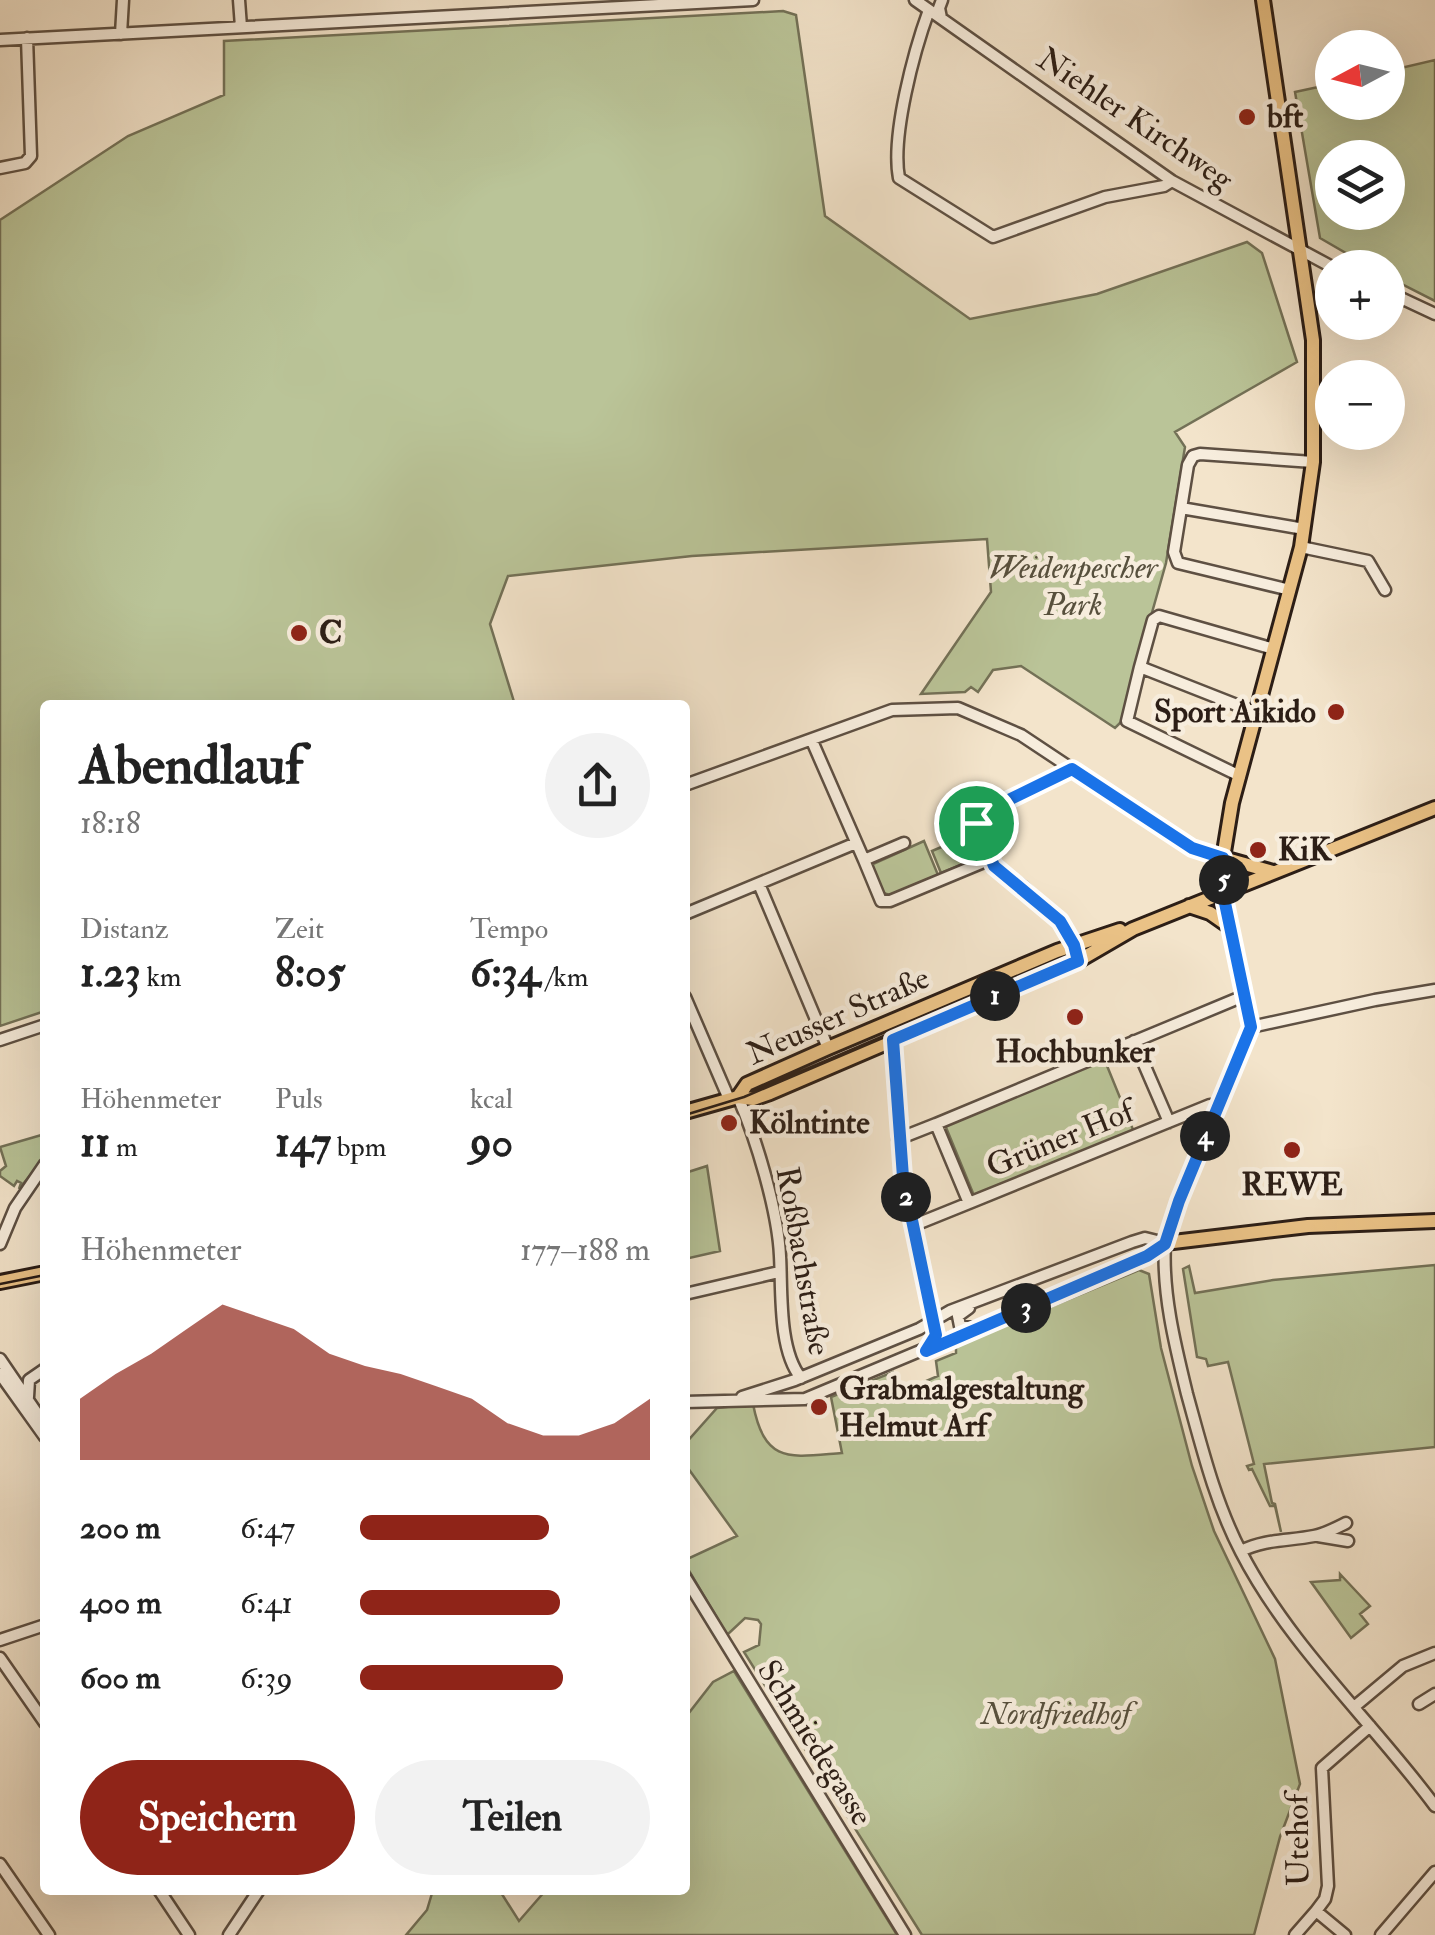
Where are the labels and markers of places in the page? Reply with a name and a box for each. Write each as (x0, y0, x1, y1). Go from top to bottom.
place label: bft (1266, 97, 1304, 137)
marker: bft (1236, 106, 1258, 128)
place label: C (319, 613, 342, 653)
marker: C (288, 622, 310, 644)
place label: Sport Aikido (1154, 692, 1316, 732)
marker: Sport Aikido (1325, 701, 1347, 723)
pin (934, 781, 1019, 866)
place label: KiK (1278, 830, 1333, 870)
marker: KiK (1247, 839, 1269, 861)
pin: 5 (1199, 855, 1249, 905)
pin: 1 (970, 971, 1020, 1021)
marker: Hochbunker (1064, 1006, 1086, 1028)
place label: Hochbunker (995, 1032, 1156, 1072)
place label: Kölntinte (749, 1103, 870, 1143)
pin: 4 (1180, 1111, 1230, 1161)
marker: Kölntinte (718, 1112, 740, 1134)
marker: REWE (1281, 1139, 1303, 1161)
place label: REWE (1241, 1165, 1343, 1205)
pin: 2 (881, 1172, 931, 1222)
pin: 3 (1001, 1283, 1051, 1333)
place label: Grabmalgestaltung Helmut Arf (839, 1369, 1085, 1446)
marker: Grabmalgestaltung Helmut Arf (808, 1396, 830, 1418)

